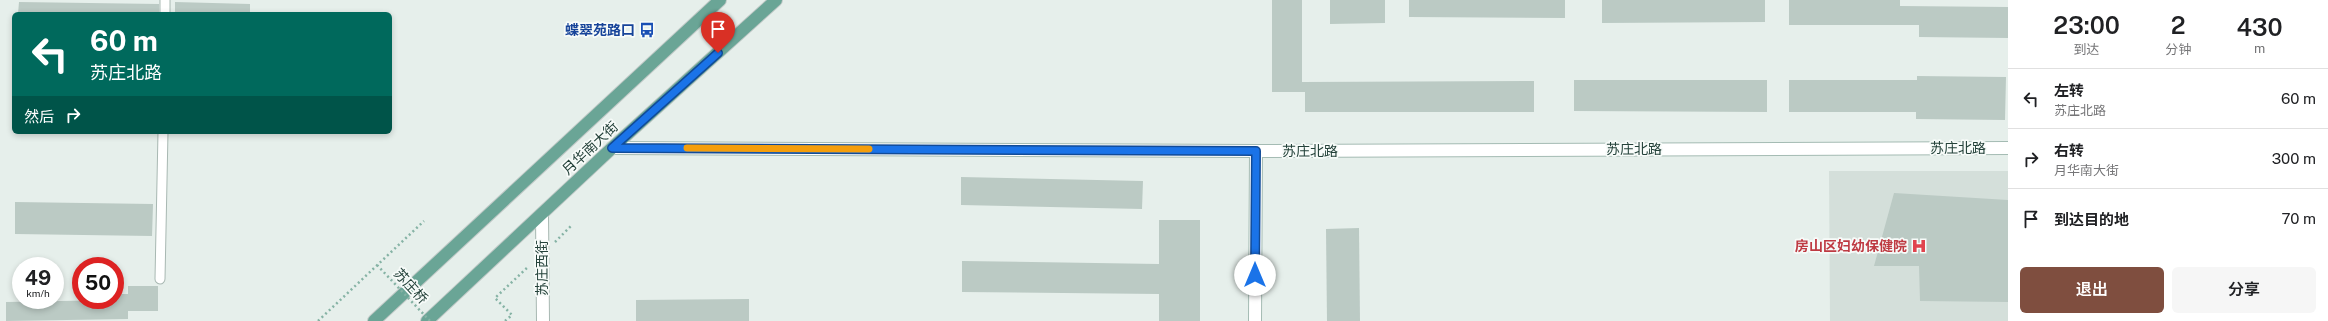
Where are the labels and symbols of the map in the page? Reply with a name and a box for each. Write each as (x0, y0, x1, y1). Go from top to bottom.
pin (701, 12, 735, 53)
bus stop icon: 蝶翠苑路口 (638, 21, 656, 39)
place label: 蝶翠苑路口 (565, 22, 635, 38)
street label: 月华南大街 (559, 118, 621, 178)
street label: 苏庄北路 (1930, 140, 1986, 156)
street label: 苏庄北路 (1606, 141, 1662, 157)
street label: 苏庄北路 (1282, 143, 1338, 159)
hospital icon: 房山区妇幼保健院 (1910, 237, 1928, 255)
place label: 房山区妇幼保健院 (1795, 238, 1907, 254)
street label: 苏庄西街 (534, 240, 550, 296)
position arrow (1234, 254, 1276, 296)
speed limit sign: 50 (72, 257, 124, 309)
street label: 苏庄桥 (391, 265, 431, 307)

